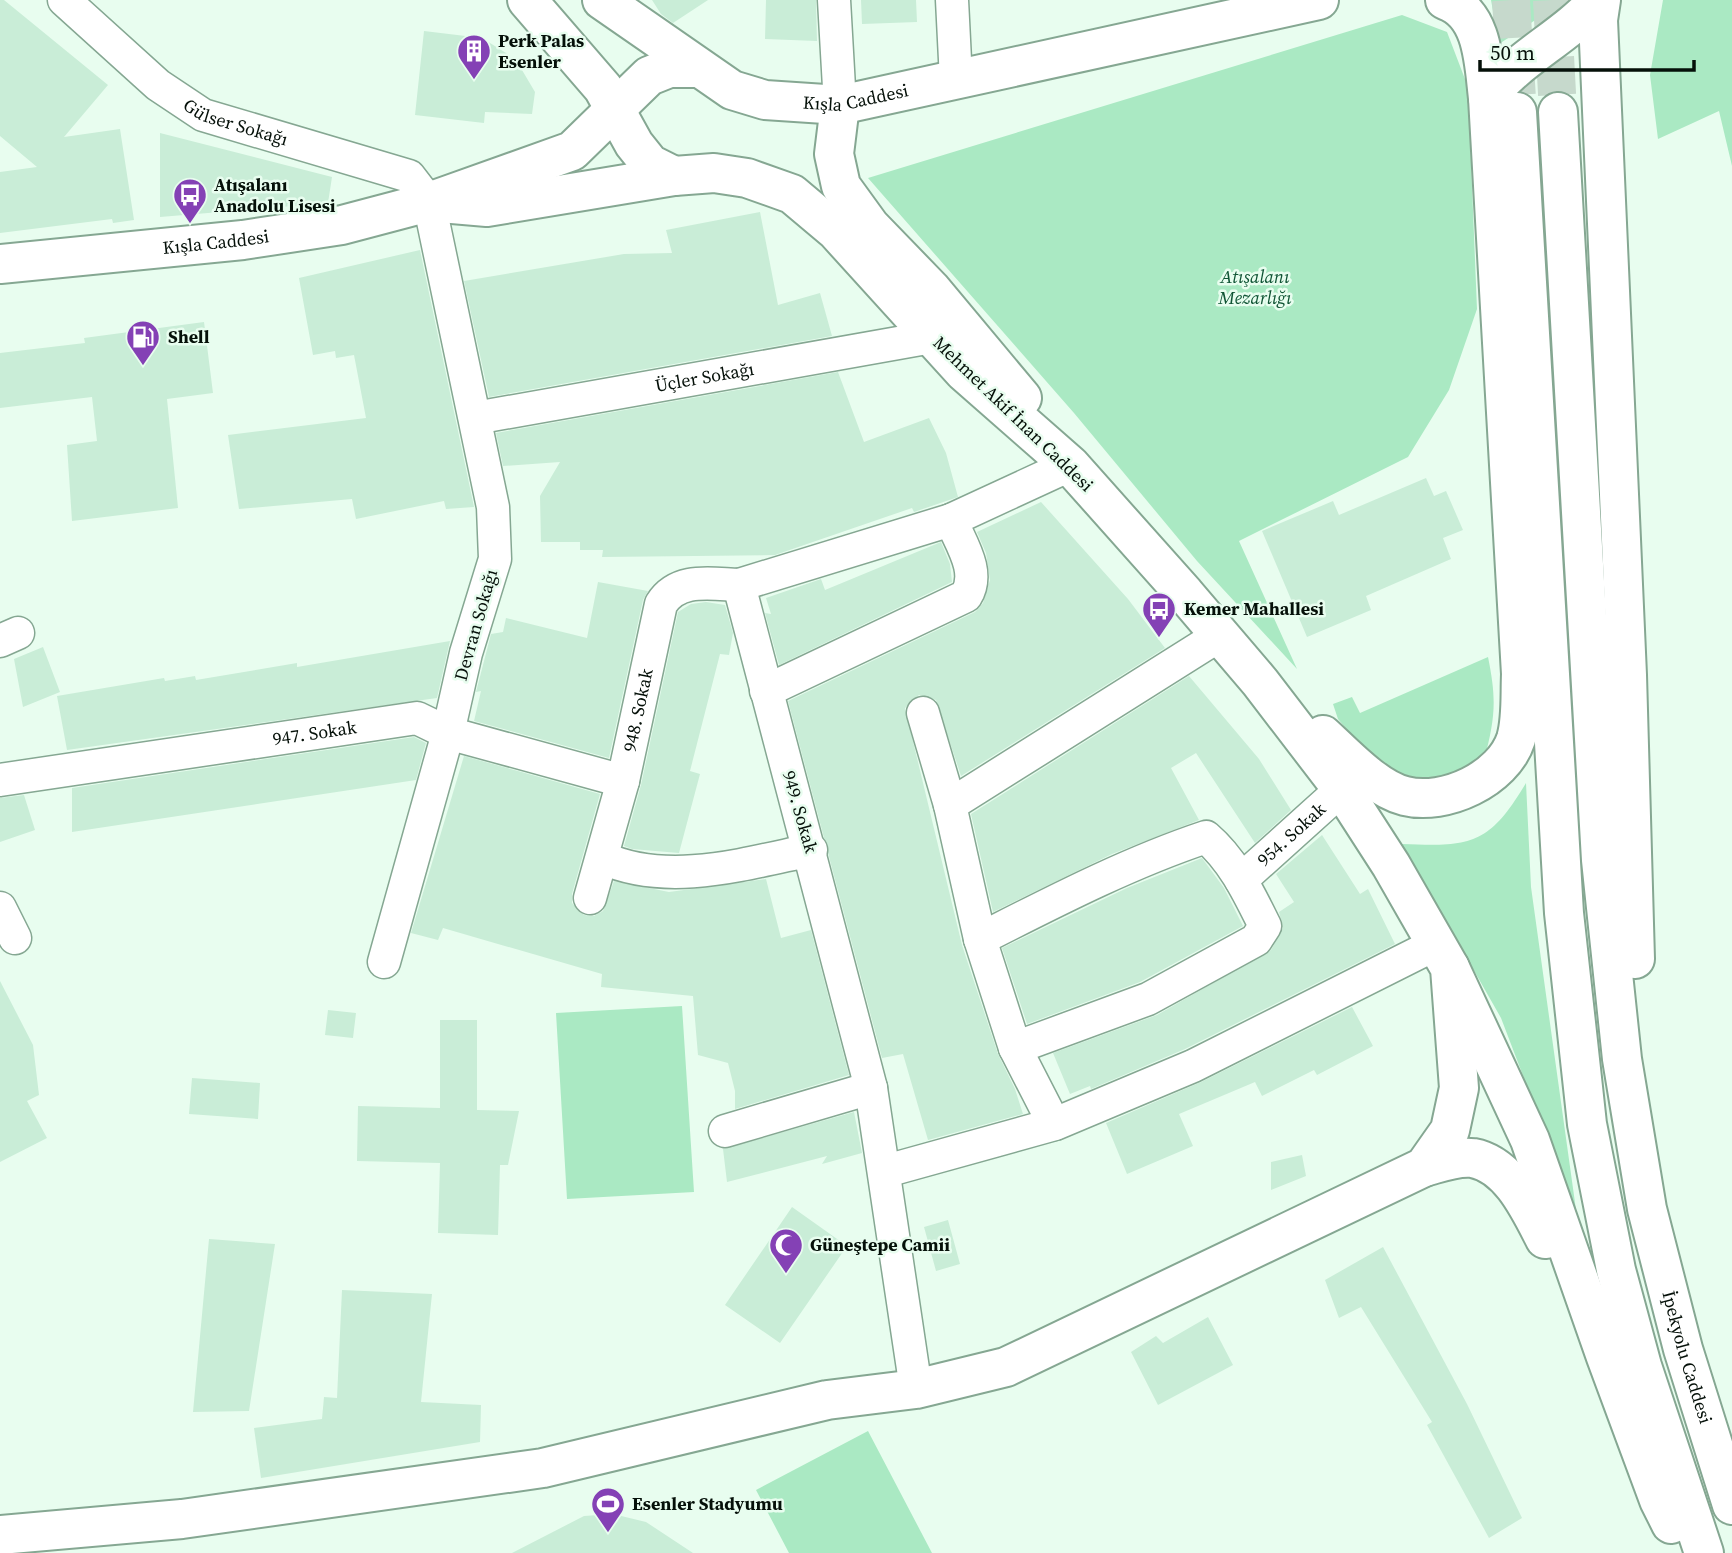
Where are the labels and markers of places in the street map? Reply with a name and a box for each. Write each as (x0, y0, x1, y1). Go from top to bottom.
place label: Perk Palas Esenler (498, 28, 584, 74)
building icon: Perk Palas Esenler (455, 32, 493, 81)
place label: Atışalanı Anadolu Lisesi (214, 172, 336, 218)
bus stop icon: Atışalanı Anadolu Lisesi (171, 176, 209, 225)
fuel station icon: Shell (124, 318, 162, 367)
place label: Shell (168, 324, 210, 349)
bus stop icon: Kemer Mahallesi (1140, 590, 1178, 639)
place label: Kemer Mahallesi (1184, 596, 1324, 621)
mosque icon: Güneştepe Camii (767, 1226, 805, 1275)
place label: Güneştepe Camii (810, 1232, 950, 1257)
sports icon: Esenler Stadyumu (589, 1485, 627, 1534)
place label: Esenler Stadyumu (632, 1491, 783, 1516)

